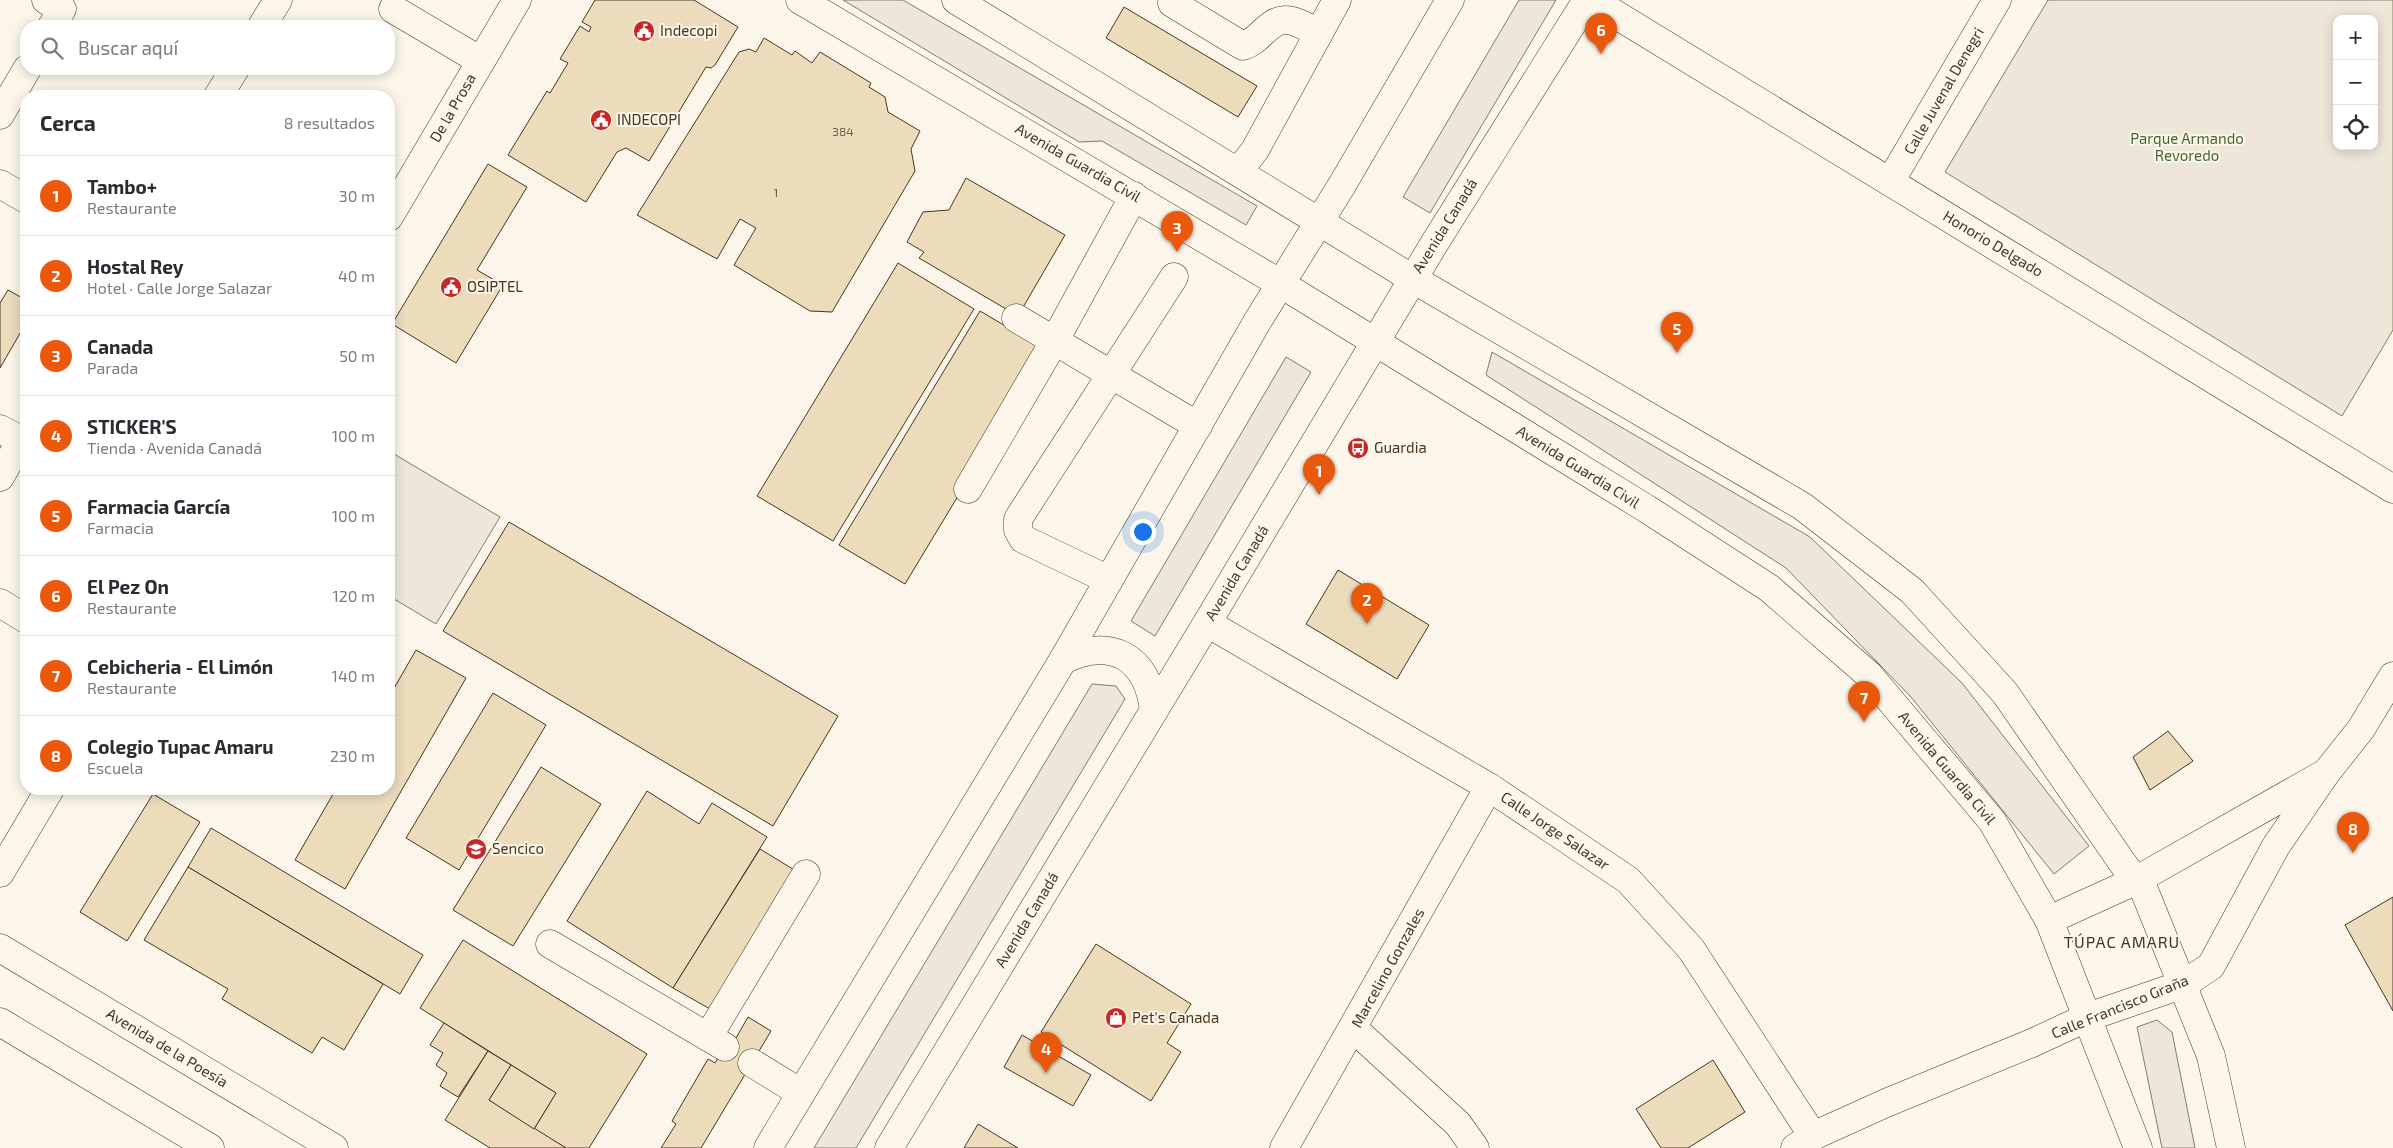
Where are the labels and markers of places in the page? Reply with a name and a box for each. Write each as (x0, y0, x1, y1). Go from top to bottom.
pin: 6 (1585, 13, 1617, 54)
public building icon: Indecopi (632, 19, 656, 43)
place label: Indecopi (660, 21, 717, 39)
public building icon: INDECOPI (589, 108, 613, 132)
place label: INDECOPI (617, 110, 681, 128)
pin: 3 (1161, 211, 1193, 252)
public building icon: OSIPTEL (439, 275, 463, 299)
place label: OSIPTEL (467, 277, 523, 295)
pin: 5 (1661, 312, 1693, 353)
bus stop icon: Guardia (1346, 436, 1370, 460)
place label: Guardia (1374, 438, 1427, 456)
pin: 1 (1303, 454, 1335, 495)
pin: 2 (1351, 583, 1383, 624)
pin: 7 (1848, 681, 1880, 722)
pin: 8 (2337, 812, 2369, 853)
school or university icon: Sencico (464, 837, 488, 861)
place label: Sencico (492, 839, 544, 857)
shop icon: Pet's Canada (1104, 1006, 1128, 1030)
place label: Pet's Canada (1132, 1008, 1219, 1026)
pin: 4 (1030, 1032, 1062, 1073)

